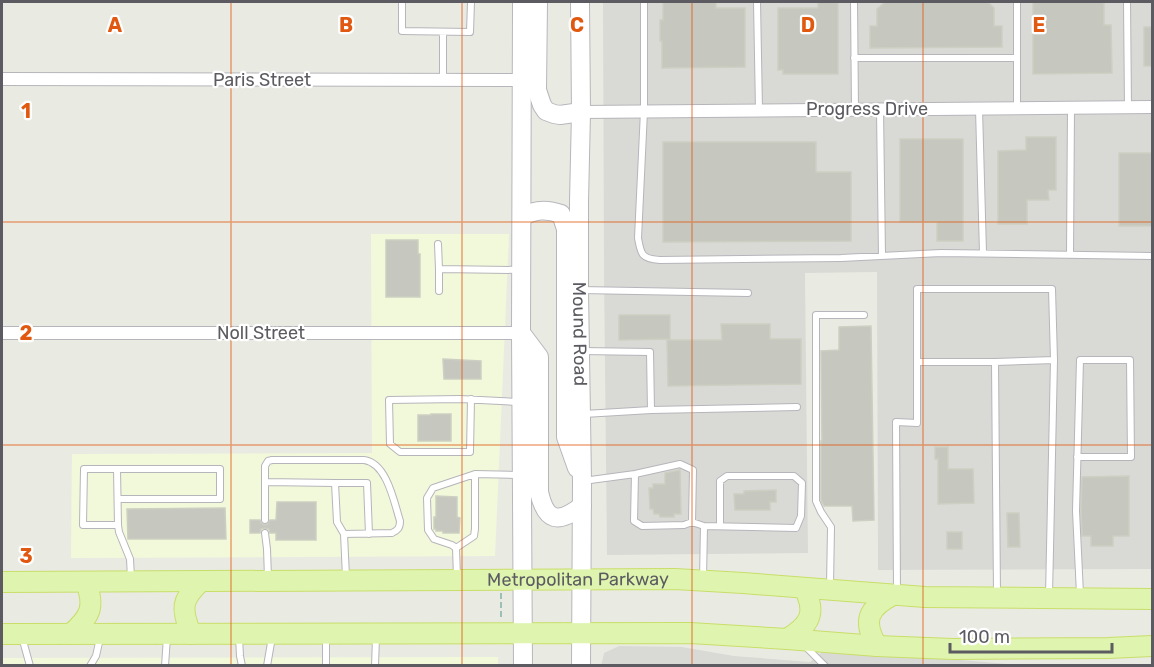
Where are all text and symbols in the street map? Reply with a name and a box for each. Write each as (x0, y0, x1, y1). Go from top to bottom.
text: A (108, 13, 123, 37)
text: B (339, 13, 353, 37)
text: C (570, 13, 584, 37)
text: D (801, 13, 815, 37)
text: E (1033, 13, 1045, 37)
street label: Paris Street (213, 69, 311, 91)
street label: Progress Drive (806, 98, 928, 120)
text: 1 (21, 99, 31, 123)
street label: Mound Road (568, 282, 592, 386)
text: 2 (20, 321, 33, 345)
street label: Noll Street (217, 322, 305, 344)
text: 3 (19, 544, 33, 568)
street label: Metropolitan Parkway (487, 568, 669, 591)
scale bar (950, 616, 1112, 654)
text: 100 m (959, 626, 1010, 648)

